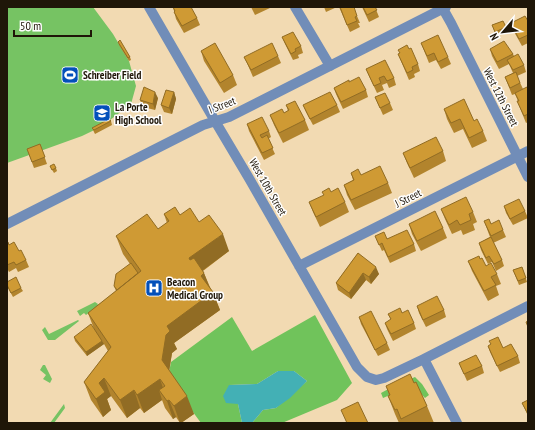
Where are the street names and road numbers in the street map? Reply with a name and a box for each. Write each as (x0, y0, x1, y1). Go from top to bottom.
street label: West 12th Street (480, 66, 522, 128)
street label: I Street (207, 94, 237, 116)
street label: West 10th Street (246, 156, 290, 218)
street label: J Street (392, 185, 424, 211)

